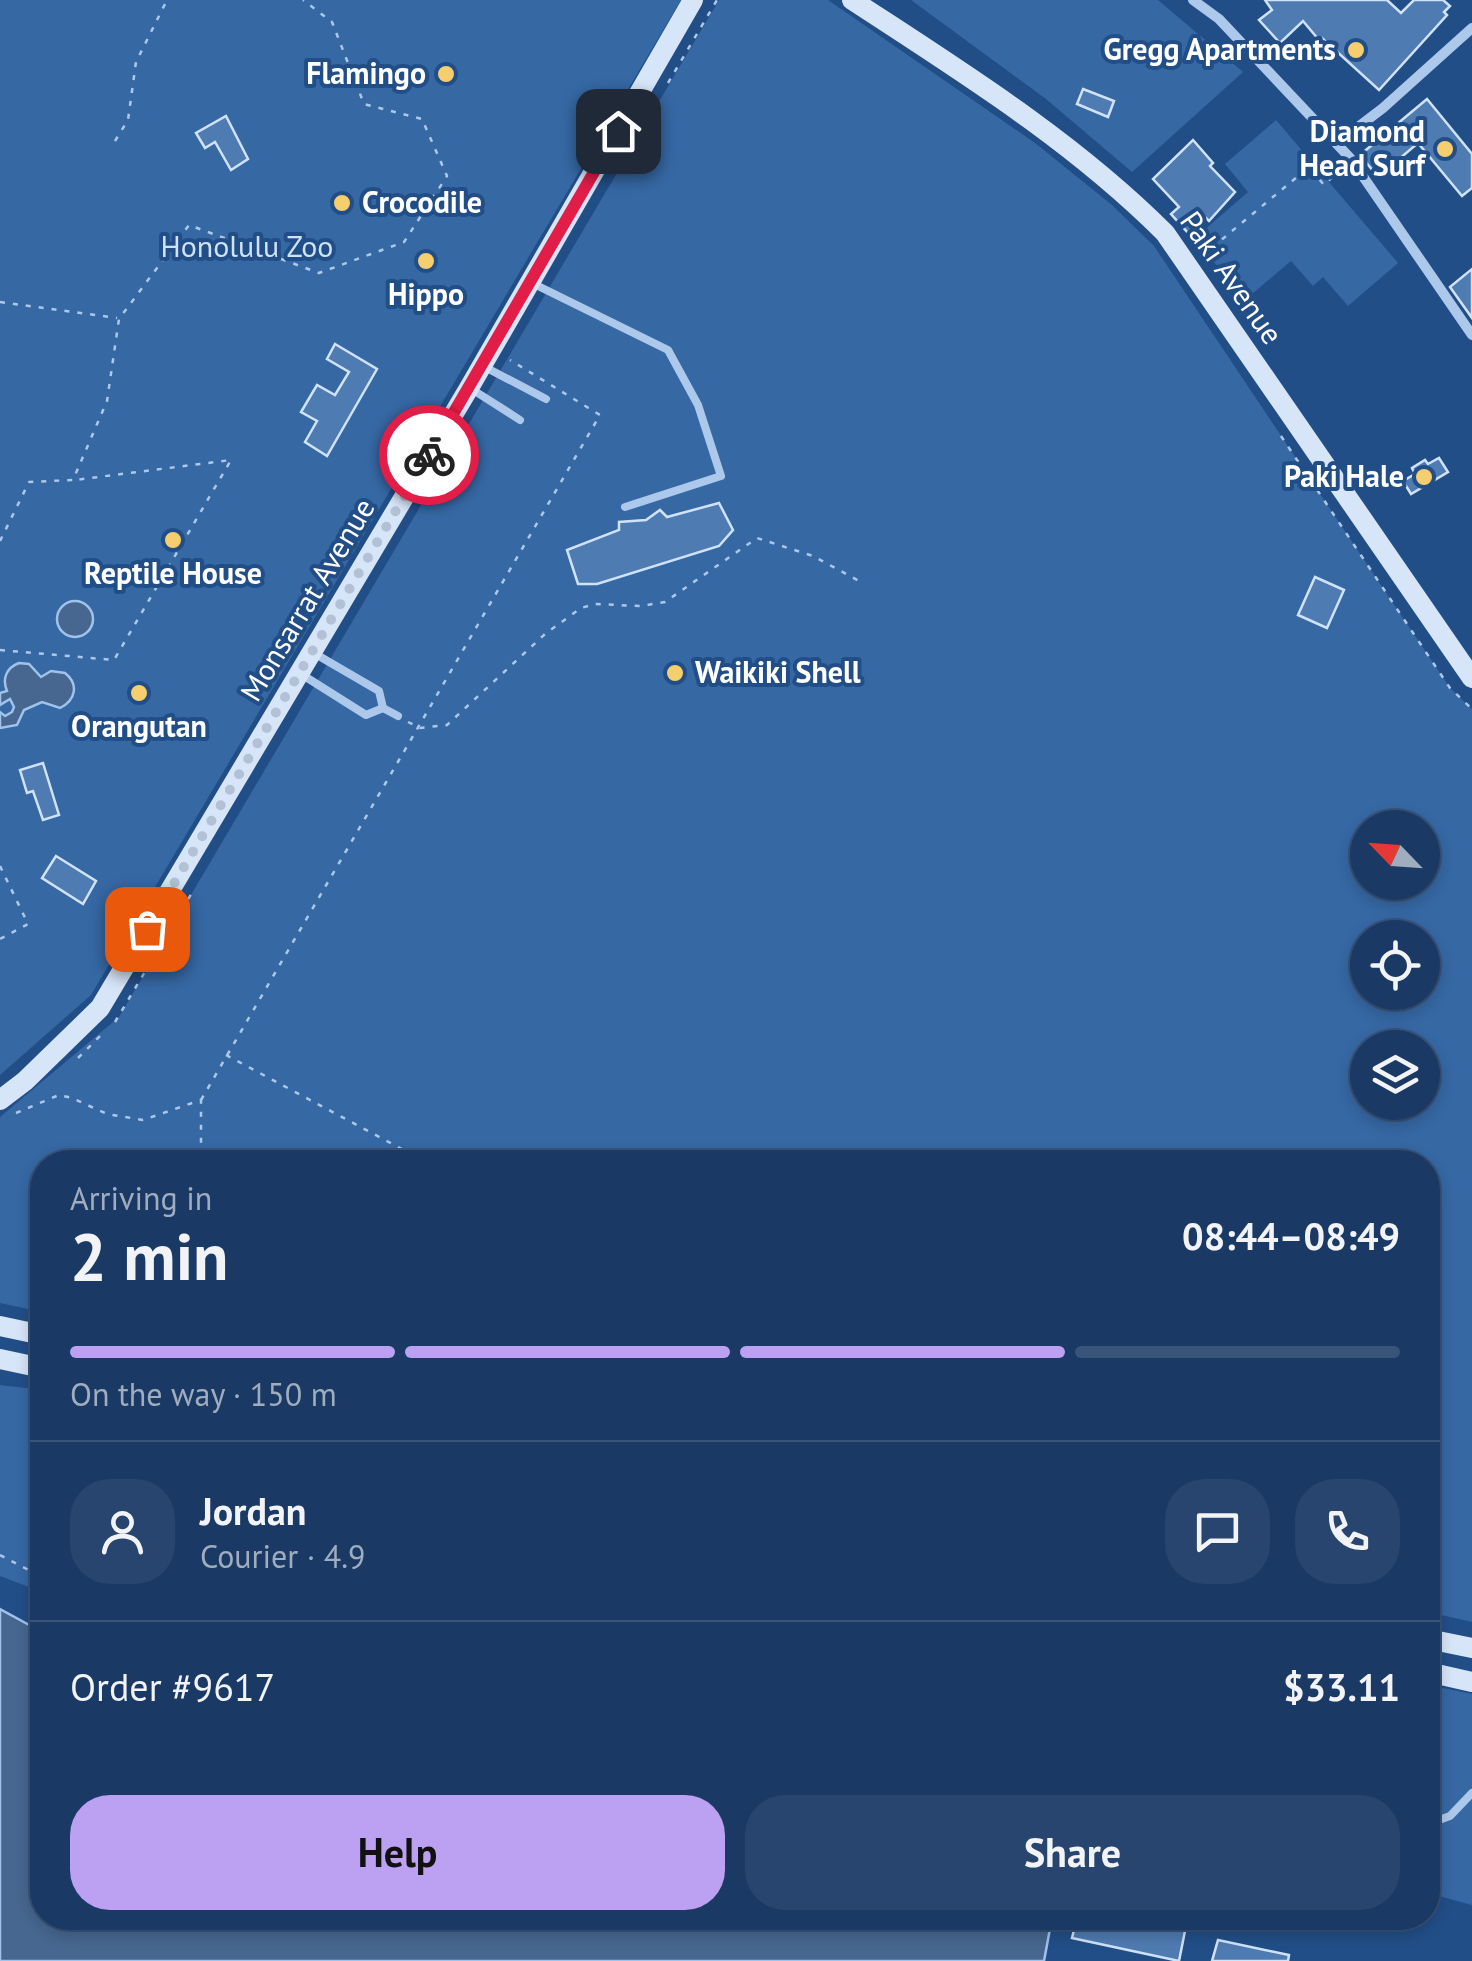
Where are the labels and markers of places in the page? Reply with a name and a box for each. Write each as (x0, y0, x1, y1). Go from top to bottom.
place label: Gregg Apartments (1104, 29, 1336, 68)
marker: Gregg Apartments (1345, 39, 1367, 61)
place label: Flamingo (306, 53, 426, 92)
marker: Flamingo (435, 63, 457, 85)
pin (576, 89, 661, 174)
place label: Diamond Head Surf (1299, 111, 1427, 184)
marker: Diamond Head Surf (1434, 138, 1456, 160)
place label: Crocodile (362, 182, 482, 221)
marker: Crocodile (331, 192, 353, 214)
marker: Hippo (415, 250, 437, 272)
place label: Hippo (388, 274, 464, 313)
place label: Paki Hale (1284, 456, 1404, 495)
marker: Paki Hale (1413, 466, 1435, 488)
marker: Reptile House (162, 529, 184, 551)
place label: Reptile House (84, 553, 262, 592)
place label: Waikiki Shell (695, 652, 861, 691)
marker: Waikiki Shell (664, 662, 686, 684)
marker: Orangutan (128, 682, 150, 704)
place label: Orangutan (71, 706, 207, 745)
pin (105, 887, 190, 972)

